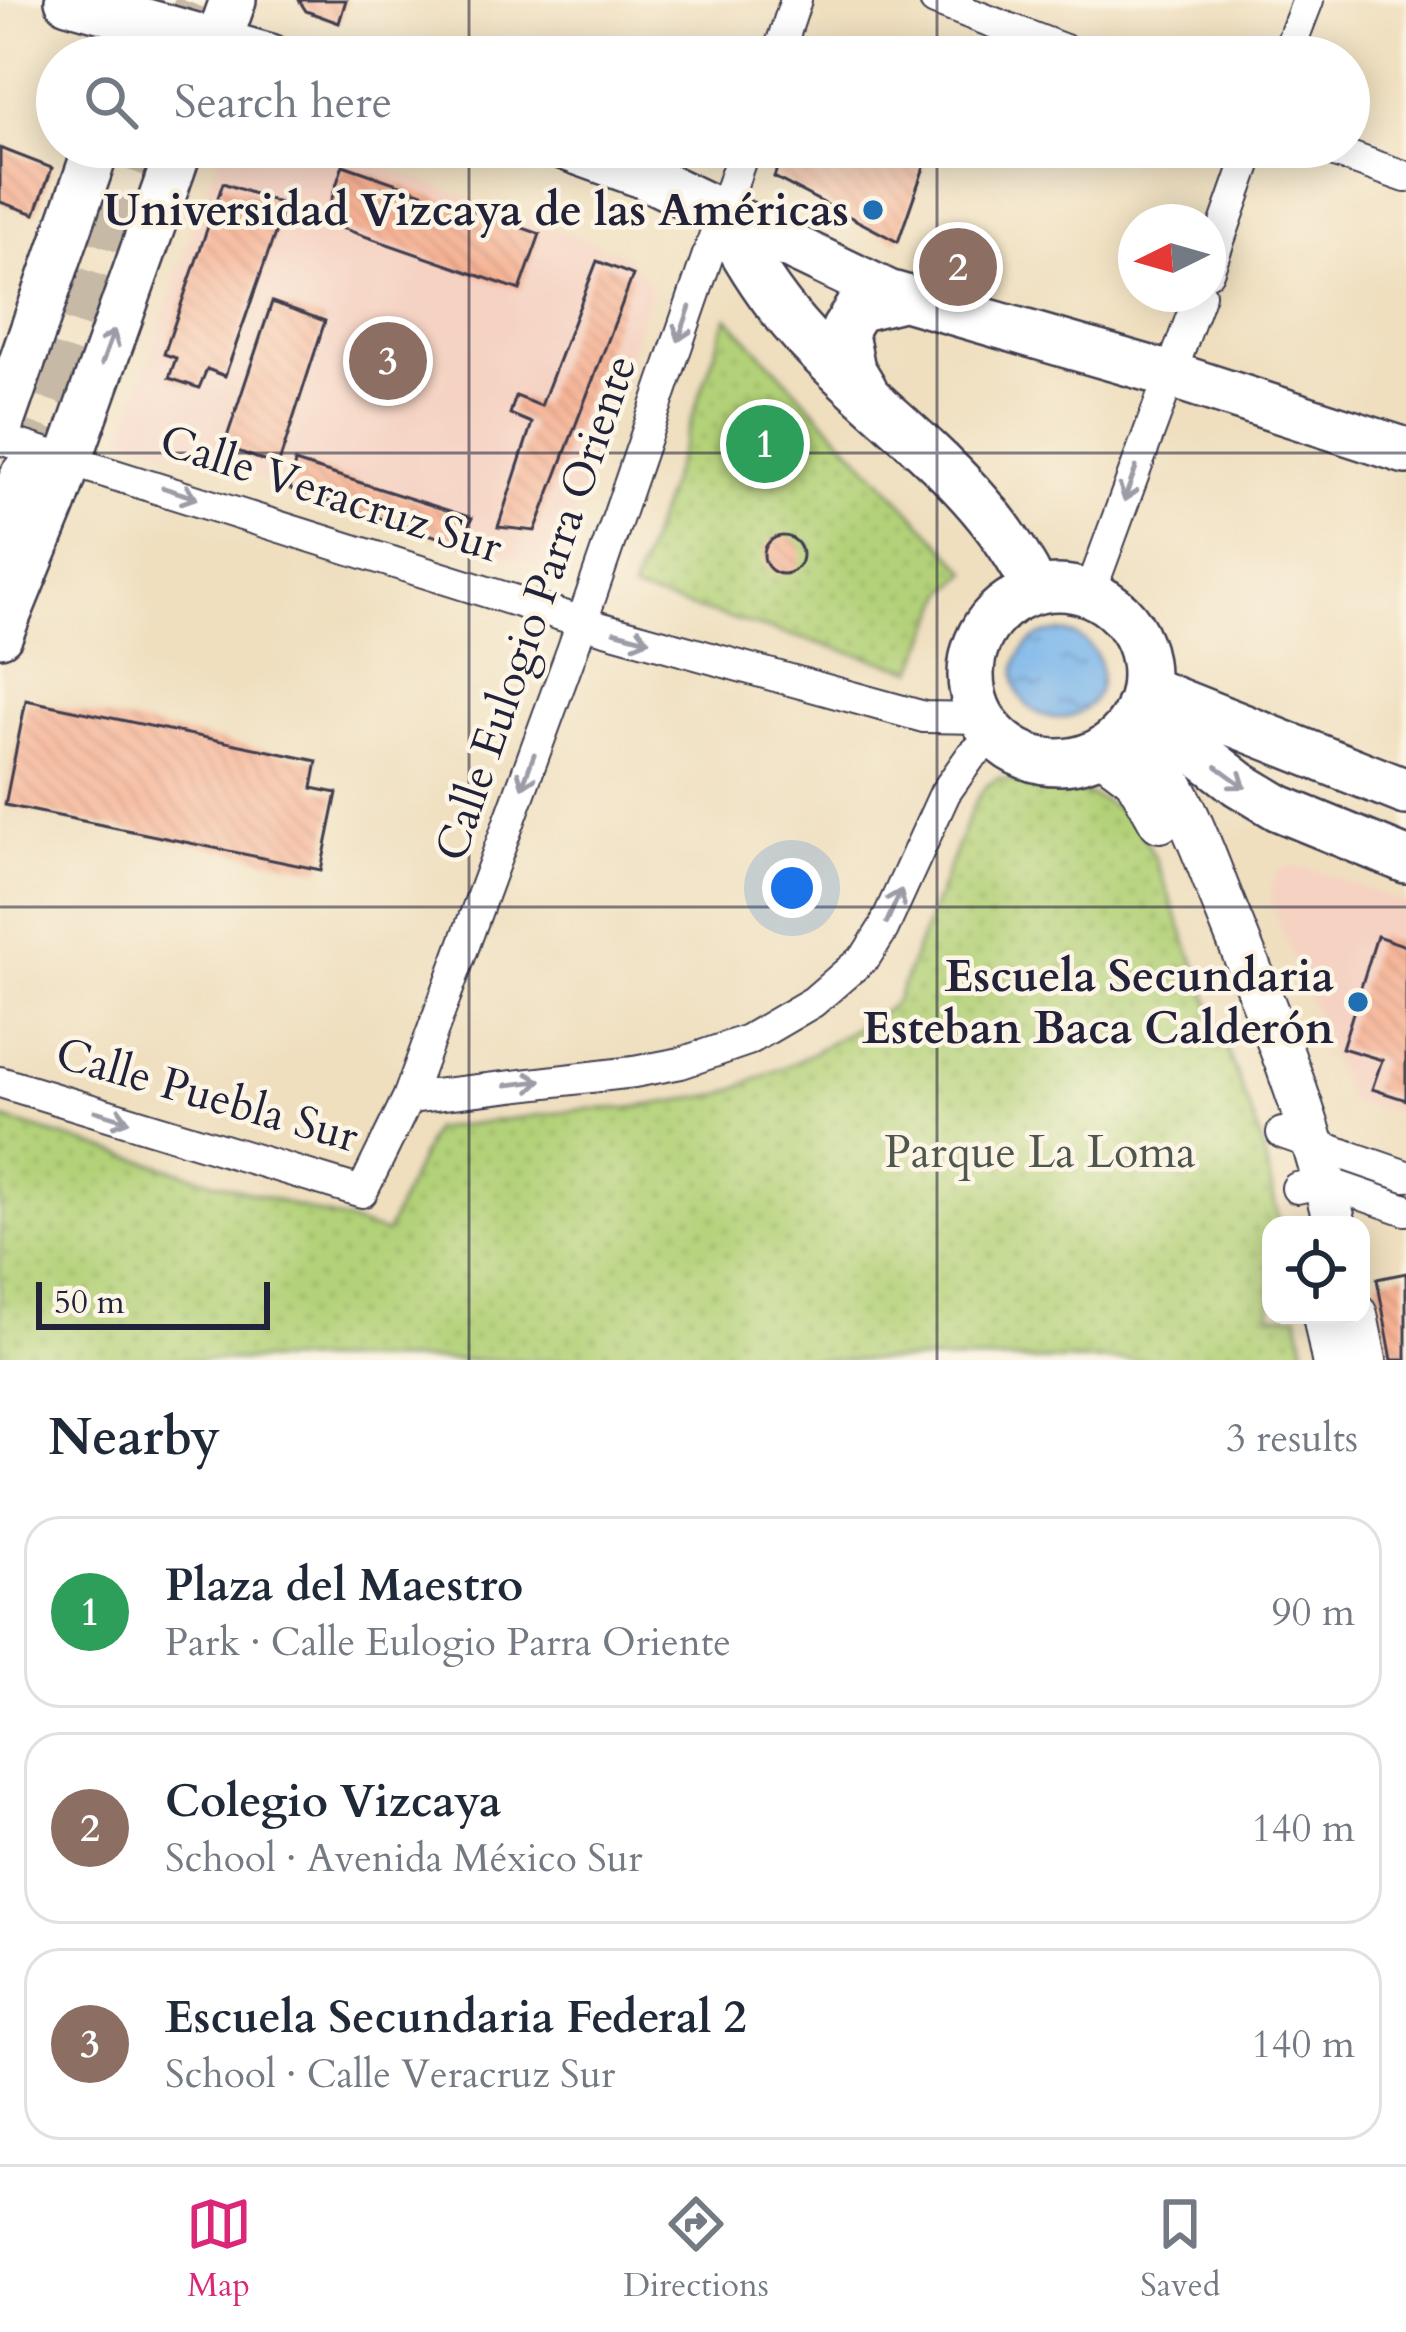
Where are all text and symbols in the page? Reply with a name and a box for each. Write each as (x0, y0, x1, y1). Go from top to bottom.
search box (36, 36, 1370, 168)
icon: search (78, 69, 144, 135)
text: Search here (174, 72, 392, 133)
place label: Universidad Vizcaya de las Américas (103, 180, 849, 241)
marker: Universidad Vizcaya de las Américas (860, 197, 886, 223)
north arrow (1118, 204, 1226, 312)
pin: 2 (919, 222, 997, 312)
one-way arrow (672, 304, 694, 342)
pin: 3 (349, 316, 427, 406)
one-way arrow (99, 329, 120, 366)
street label: Calle Eulogio Parra Oriente (421, 347, 651, 869)
pin: 1 (726, 399, 804, 489)
street label: Calle Veracruz Sur (152, 410, 510, 578)
one-way arrow (1118, 465, 1140, 502)
one-way arrow (160, 483, 198, 505)
one-way arrow (612, 626, 650, 648)
one-way arrow (516, 752, 537, 789)
one-way arrow (1214, 764, 1247, 790)
your location (762, 858, 822, 918)
one-way arrow (884, 889, 906, 925)
place label: Escuela Secundaria Esteban Baca Calderón (862, 946, 1334, 1059)
marker: Escuela Secundaria Esteban Baca Calderón (1345, 989, 1371, 1015)
street label: Calle Puebla Sur (49, 1023, 366, 1167)
one-way arrow (504, 1071, 543, 1094)
one-way arrow (92, 1106, 130, 1128)
park label: Parque La Loma (884, 1122, 1196, 1183)
map controls (1262, 1216, 1370, 1324)
button: locate (1262, 1216, 1370, 1324)
scale bar (36, 1276, 270, 1329)
text: 50 m (54, 1280, 125, 1325)
text: Nearby (48, 1403, 220, 1473)
text: 3 results (1226, 1412, 1358, 1465)
text: Plaza del Maestro (165, 1555, 523, 1616)
text: 1 (80, 1586, 100, 1639)
text: 90 m (1272, 1586, 1355, 1639)
text: Park · Calle Eulogio Parra Oriente (165, 1616, 731, 1669)
text: Colegio Vizcaya (165, 1771, 501, 1832)
text: 2 (80, 1802, 100, 1855)
text: 140 m (1252, 1802, 1355, 1855)
text: School · Avenida México Sur (165, 1832, 642, 1885)
text: Escuela Secundaria Federal 2 (165, 1987, 747, 2048)
text: 3 (80, 2018, 100, 2071)
text: 140 m (1252, 2018, 1355, 2071)
text: School · Calle Veracruz Sur (165, 2048, 615, 2101)
tab: Map (186, 2191, 252, 2308)
tab: Directions (623, 2191, 769, 2308)
tab: Saved (1140, 2191, 1220, 2308)

